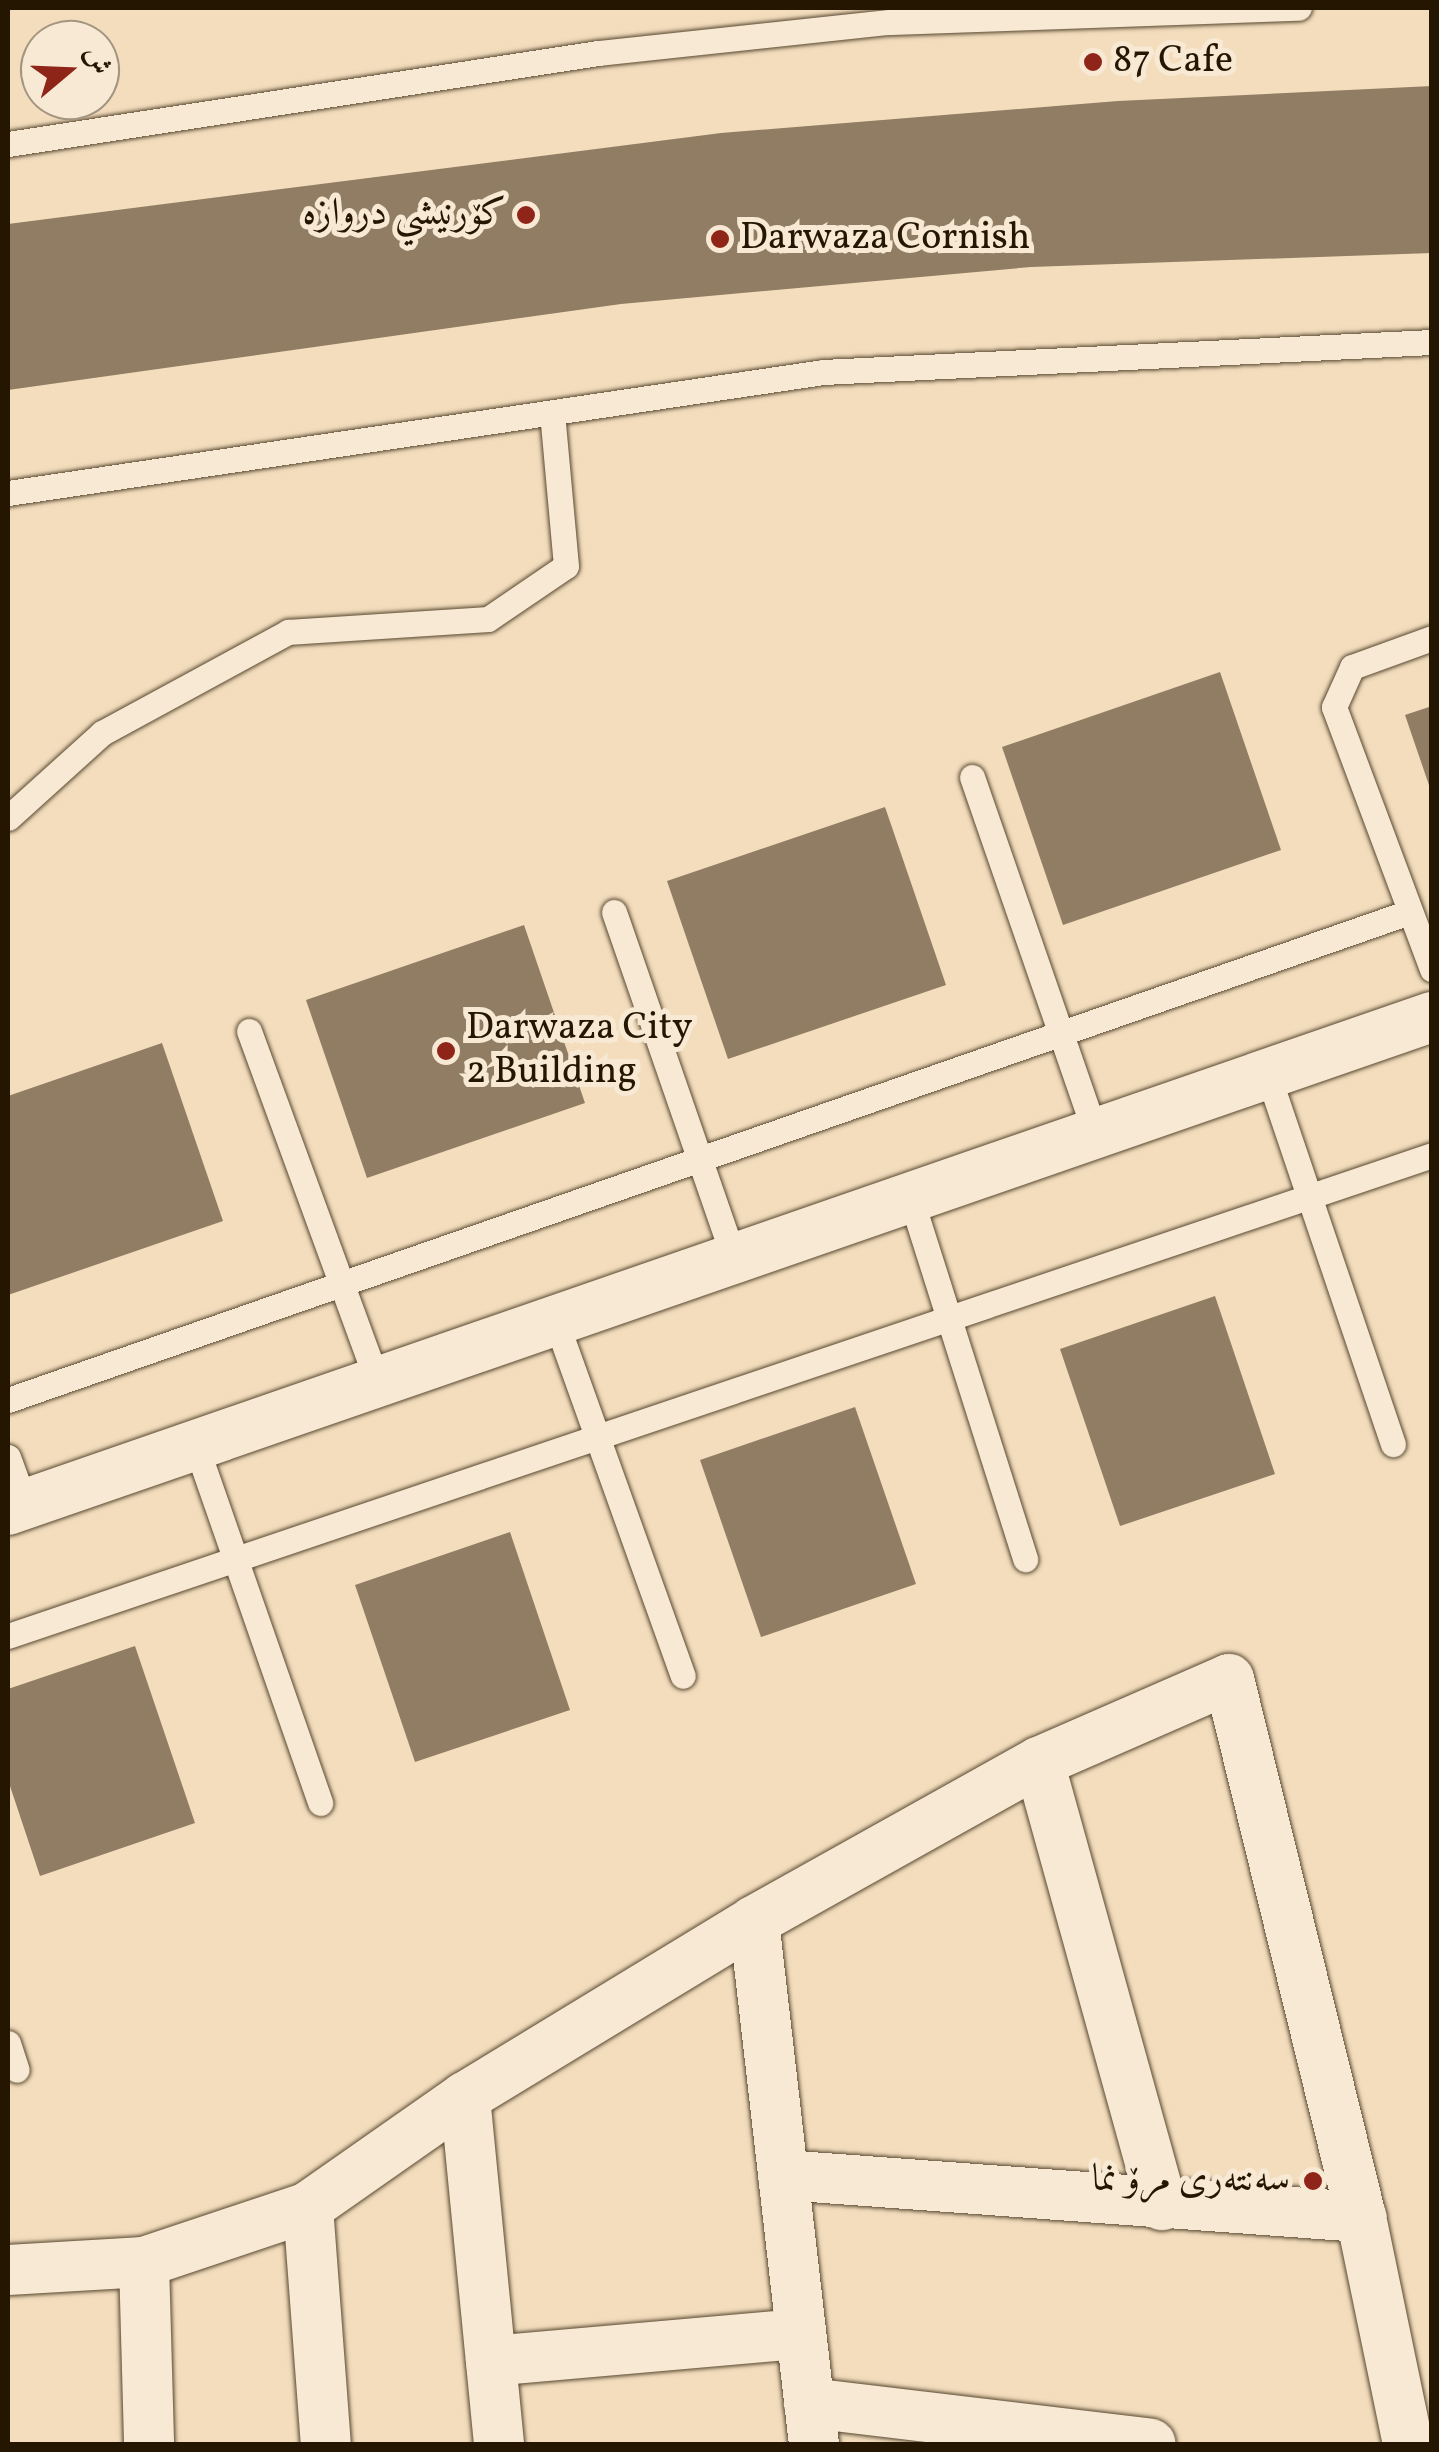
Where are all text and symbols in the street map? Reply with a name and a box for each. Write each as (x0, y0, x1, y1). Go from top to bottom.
north arrow (20, 20, 120, 120)
place label: 87 Cafe (1113, 39, 1233, 85)
text: ش (74, 41, 120, 80)
marker: 87 Cafe (1082, 51, 1104, 73)
place label: کۆرنيشي دروازە (302, 192, 506, 238)
marker: کۆرنيشي دروازە (515, 204, 537, 226)
place label: Darwaza Cornish (740, 216, 1030, 262)
marker: Darwaza Cornish (709, 228, 731, 250)
place label: Darwaza City 2 Building (466, 1006, 693, 1096)
marker: Darwaza City 2 Building (435, 1040, 457, 1062)
place label: سەنتەرى مرۆ نما (1092, 2158, 1290, 2204)
marker: سەنتەرى مرۆ نما (1300, 2168, 1326, 2194)

